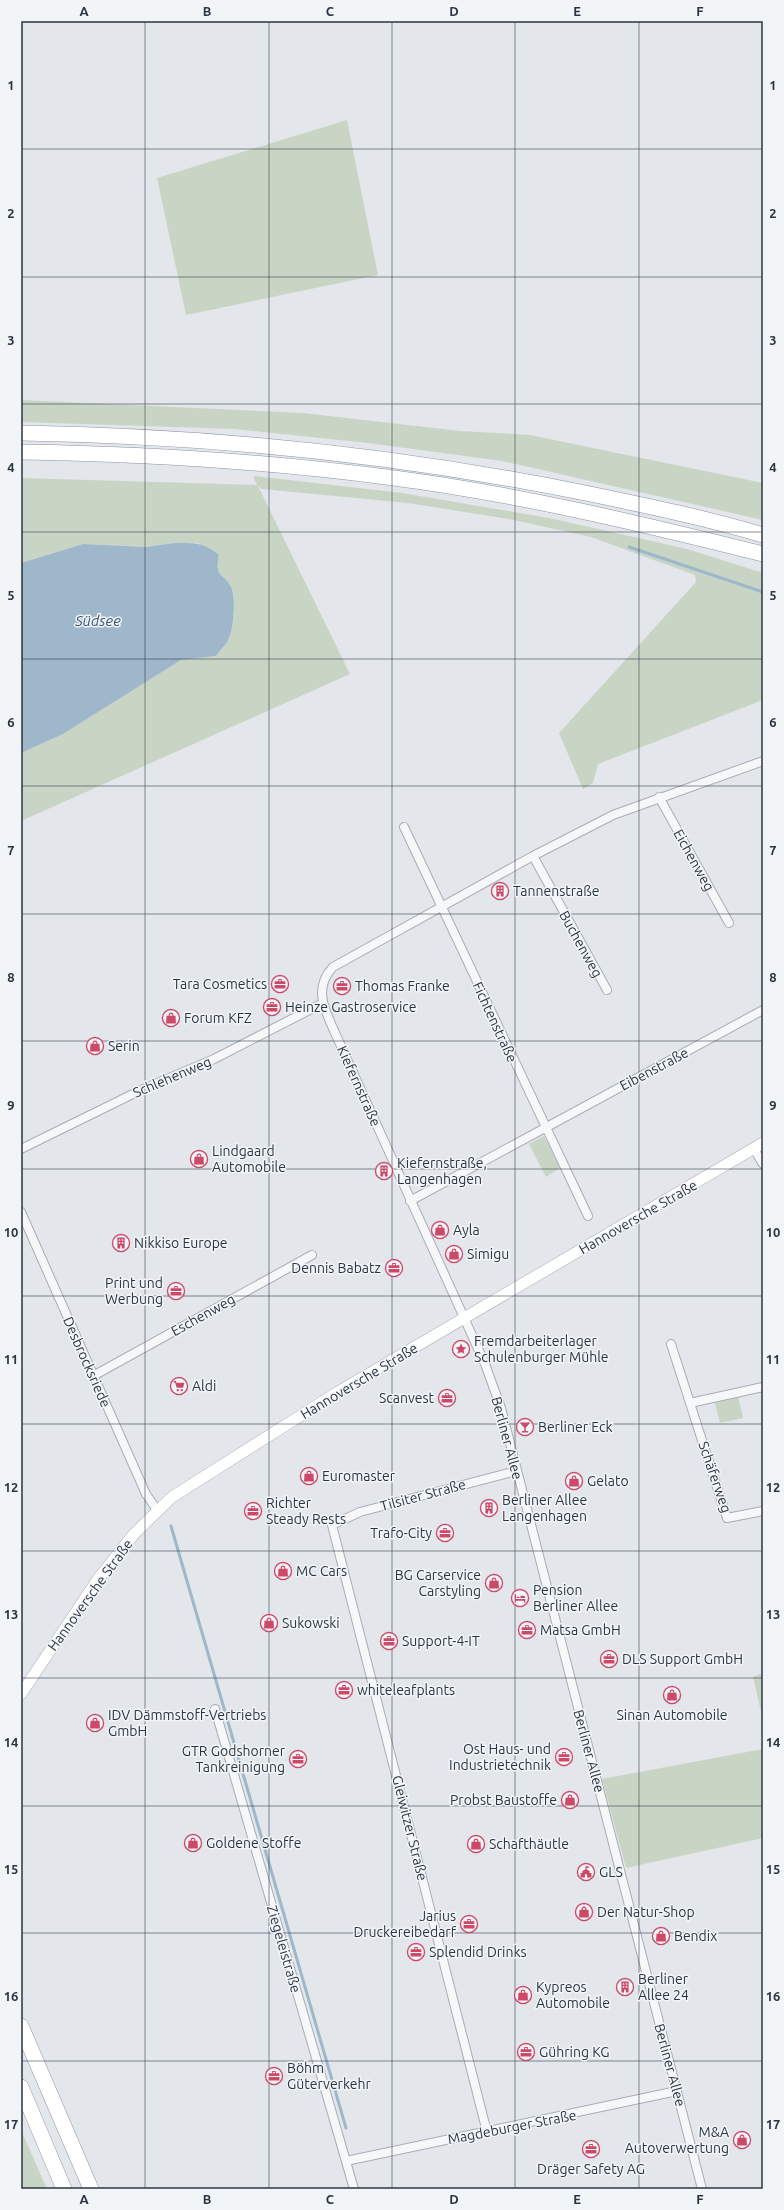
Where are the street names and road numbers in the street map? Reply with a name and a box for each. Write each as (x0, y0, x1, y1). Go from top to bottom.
street label: Eichenweg (670, 826, 718, 894)
street label: Buchenweg (556, 908, 606, 980)
street label: Fichtenstraße (469, 979, 521, 1065)
street label: Kiefernstraße (334, 1043, 384, 1129)
street label: Eibenstraße (617, 1044, 691, 1094)
street label: Schlehenweg (130, 1053, 214, 1101)
street label: Hannoversche Straße (576, 1177, 700, 1257)
street label: Eschenweg (168, 1291, 238, 1339)
street label: Desbrocksriede (60, 1314, 114, 1410)
street label: Hannoversche Straße (297, 1340, 421, 1422)
street label: Berliner Allee (488, 1395, 526, 1481)
street label: Schäferweg (695, 1439, 735, 1515)
street label: Tilsiter Straße (378, 1476, 468, 1514)
street label: Hannoversche Straße (44, 1536, 136, 1654)
street label: Berliner Allee (570, 1708, 608, 1794)
street label: Gleiwitzer Straße (389, 1774, 431, 1882)
street label: Ziegeleistraße (264, 1904, 304, 1994)
street label: Berliner Allee (651, 2022, 689, 2108)
street label: Magdeburger Straße (446, 2107, 578, 2147)

